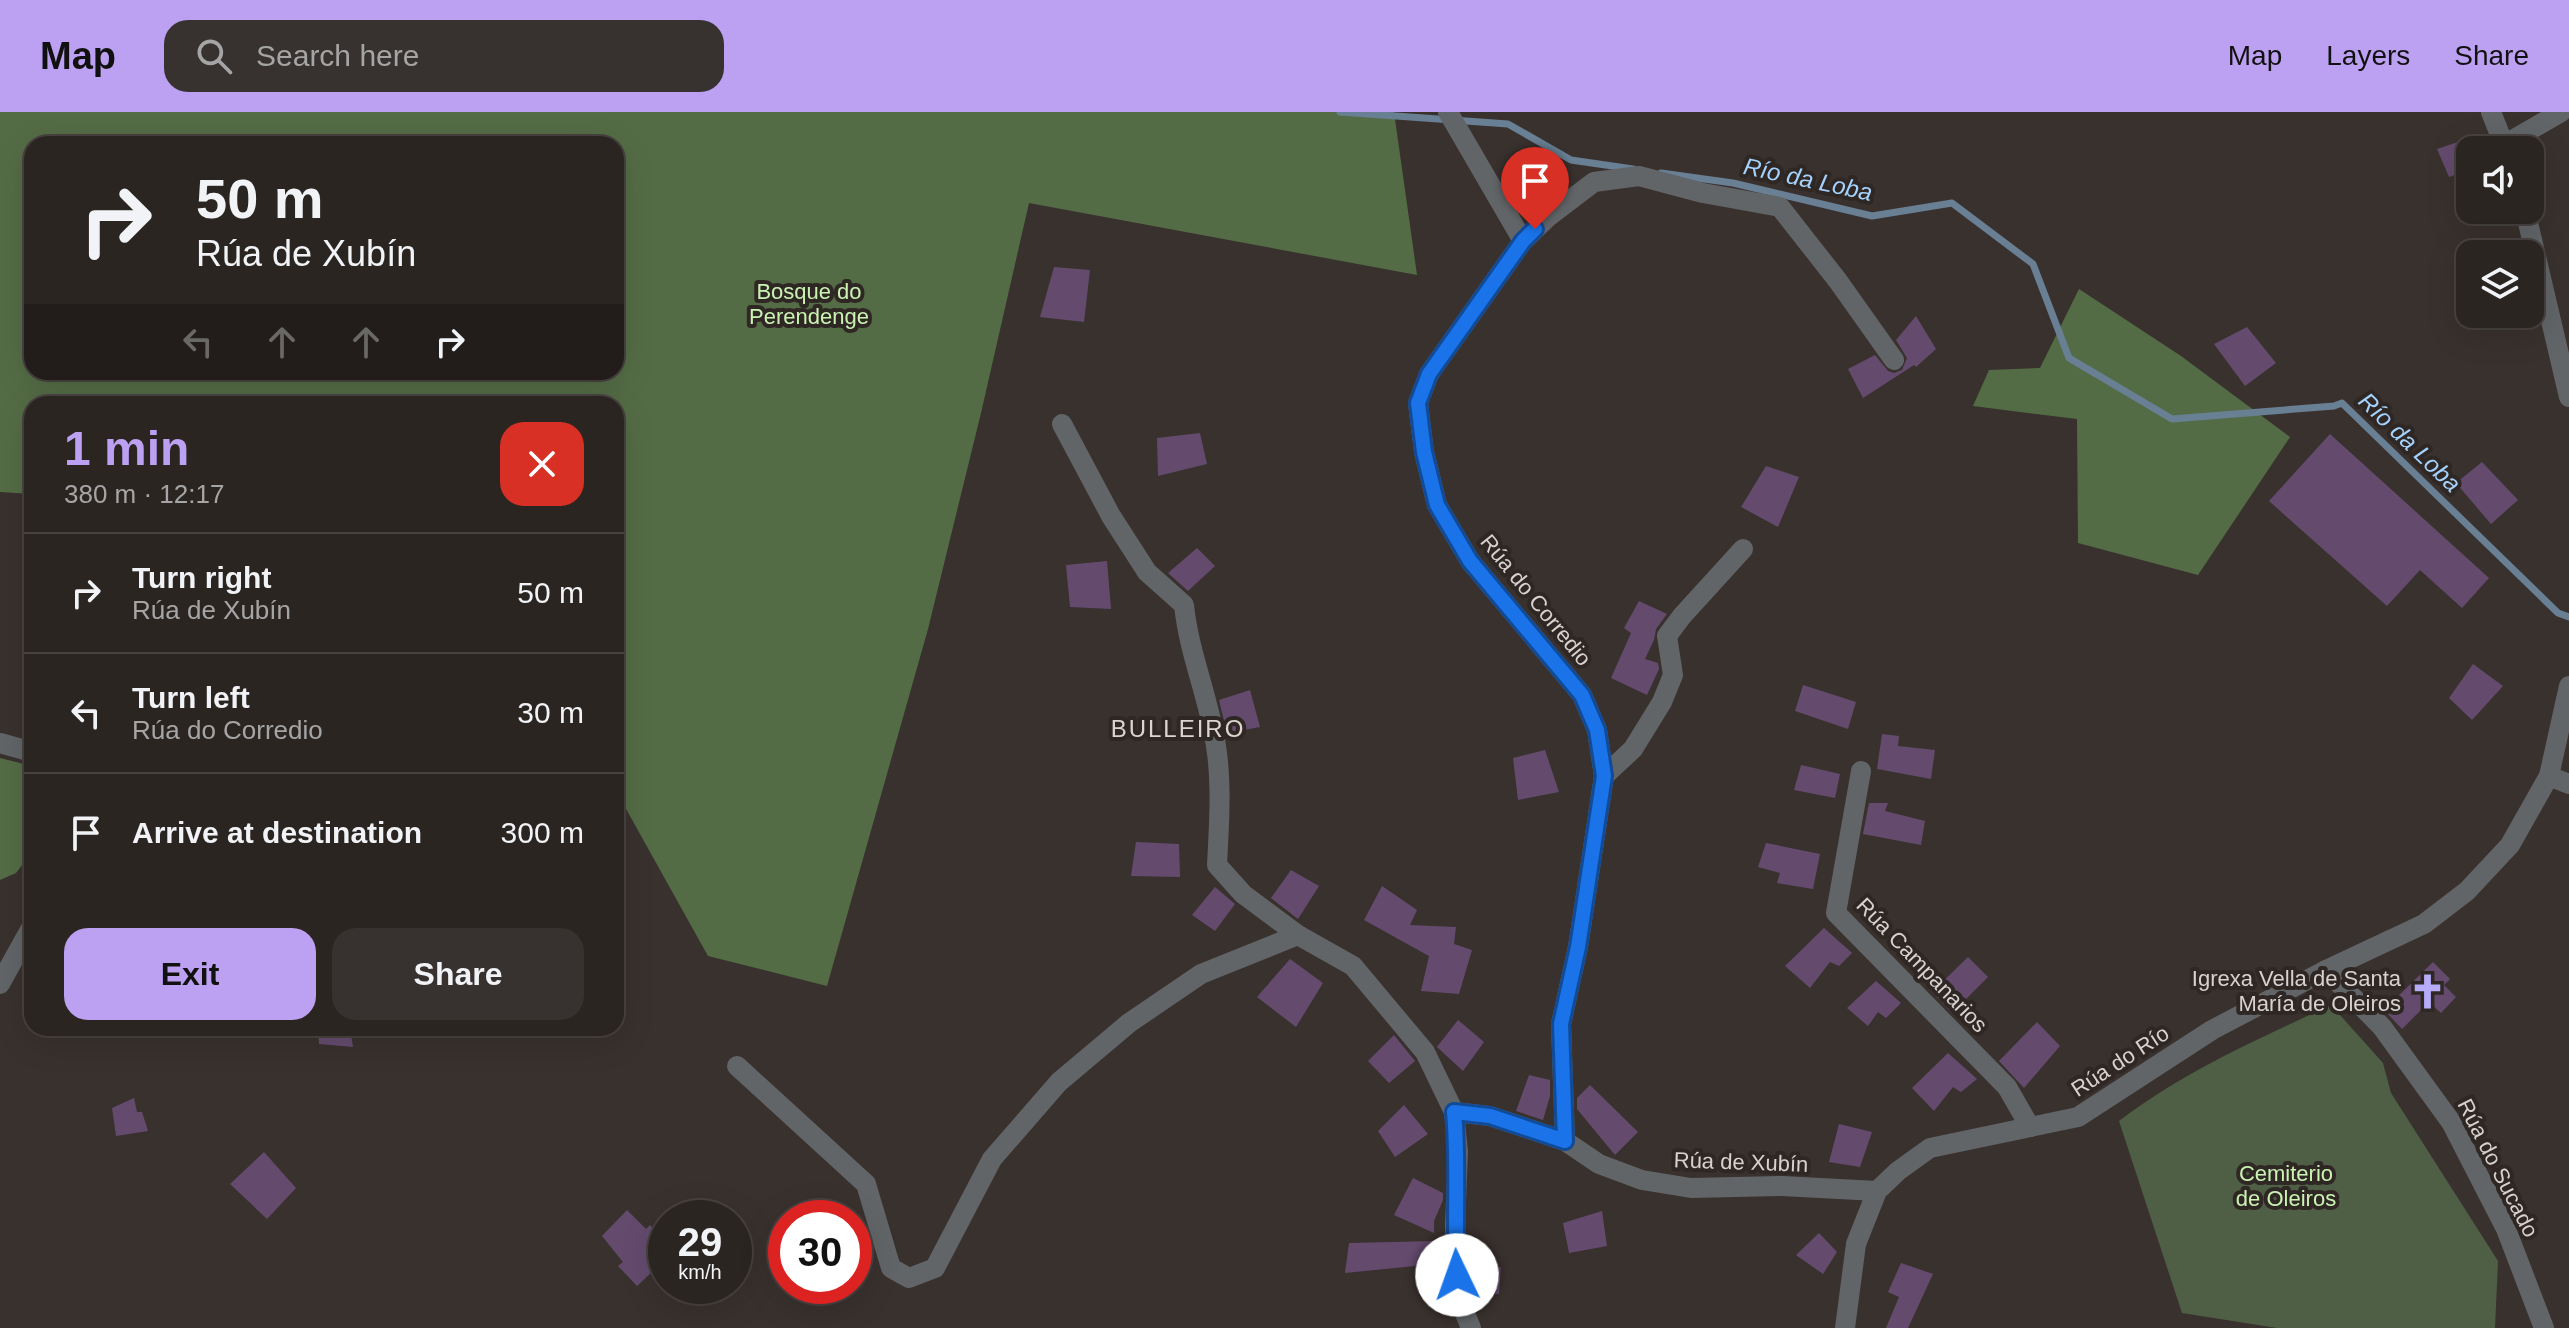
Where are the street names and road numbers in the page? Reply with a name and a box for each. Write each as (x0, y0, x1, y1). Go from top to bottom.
street label: Rúa do Corredio (1475, 529, 1597, 671)
street label: Rúa Campanarios (1851, 893, 1993, 1037)
street label: Rúa do Río (2067, 1020, 2173, 1102)
street label: Rúa do Sucado (2452, 1095, 2544, 1241)
street label: Rúa de Xubín (1673, 1147, 1809, 1177)

